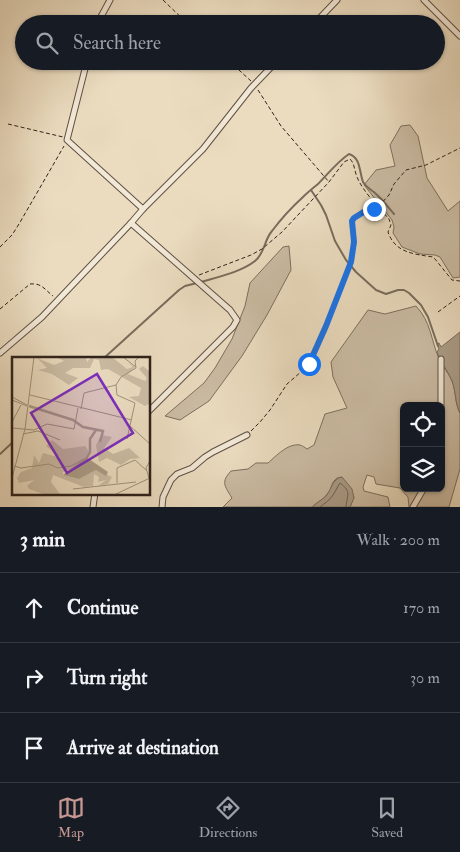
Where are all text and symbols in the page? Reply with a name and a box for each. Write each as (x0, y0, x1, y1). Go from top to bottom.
search box (15, 15, 445, 70)
icon: search (33, 29, 61, 57)
text: Search here (73, 31, 161, 55)
route end (363, 198, 386, 221)
route start (298, 353, 321, 376)
inset map (12, 357, 150, 494)
map controls (400, 402, 445, 492)
button: locate (400, 402, 445, 447)
button: layers (400, 447, 445, 492)
text: 3 min (20, 526, 65, 553)
text: Walk · 200 m (357, 530, 440, 550)
icon: ahead (20, 594, 48, 622)
text: Continue (67, 596, 138, 620)
text: 170 m (403, 598, 440, 618)
icon: right (20, 664, 48, 692)
text: Turn right (67, 666, 147, 690)
text: 30 m (410, 668, 440, 688)
icon: arrive (20, 734, 48, 762)
text: Arrive at destination (67, 736, 219, 760)
tab: Map (57, 794, 85, 841)
tab: Directions (199, 794, 257, 841)
tab: Saved (371, 794, 403, 841)

